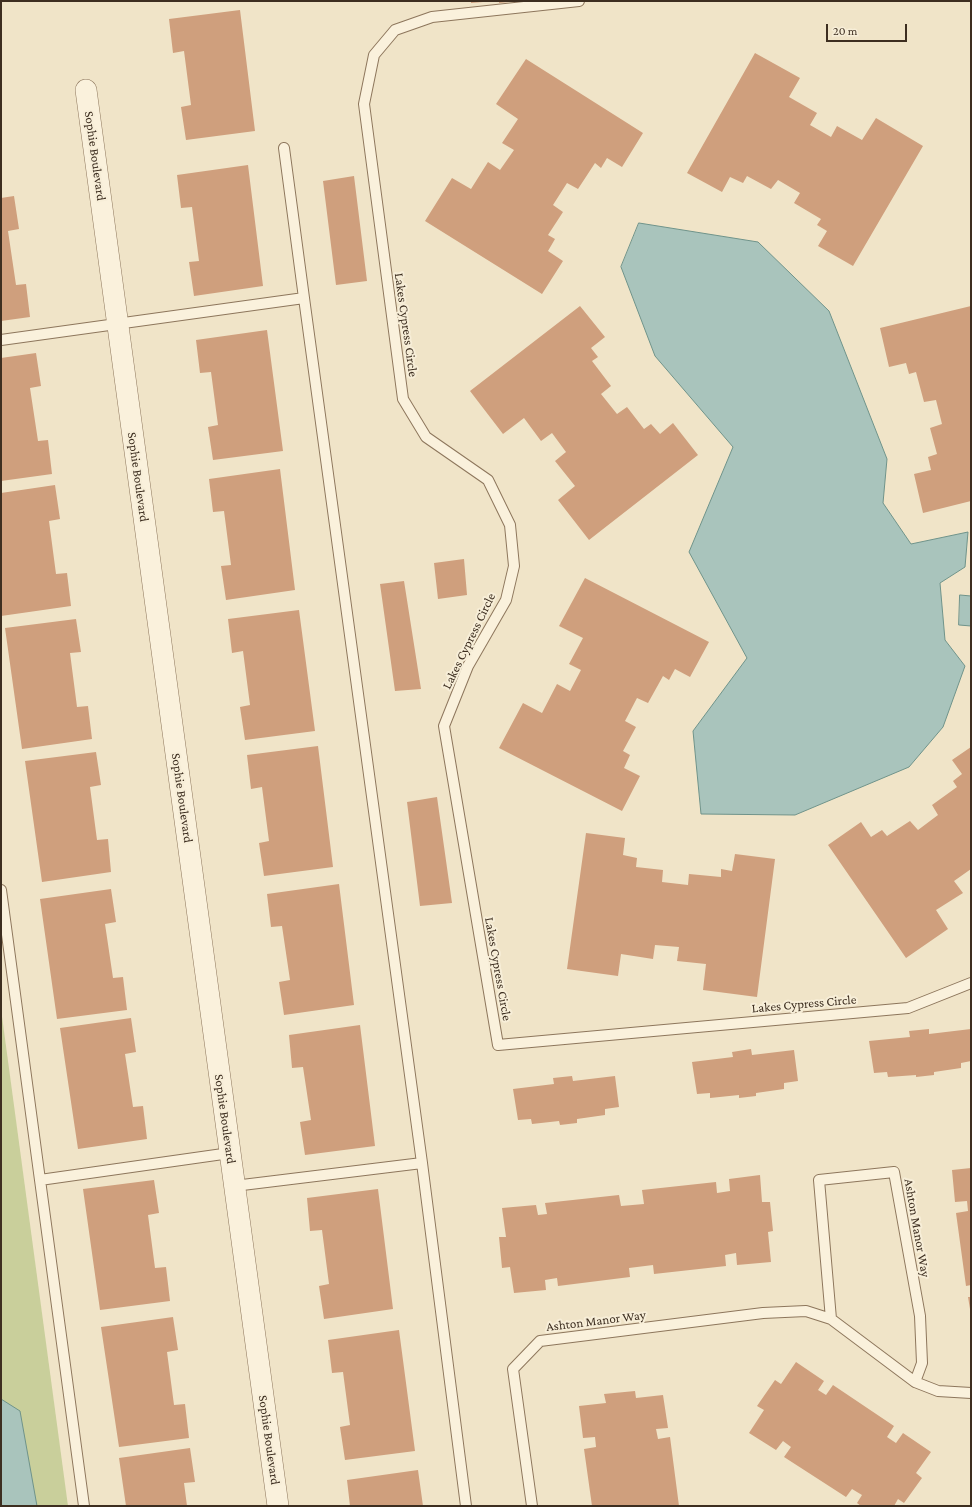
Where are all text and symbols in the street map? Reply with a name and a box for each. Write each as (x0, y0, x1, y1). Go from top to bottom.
scale bar (828, 16, 909, 42)
text: 20 m (833, 24, 857, 38)
street label: Sophie Boulevard (81, 110, 109, 202)
street label: Lakes Cypress Circle (391, 272, 421, 378)
street label: Sophie Boulevard (124, 431, 152, 523)
street label: Lakes Cypress Circle (439, 590, 499, 692)
street label: Sophie Boulevard (168, 752, 196, 844)
street label: Lakes Cypress Circle (481, 916, 515, 1022)
street label: Lakes Cypress Circle (751, 992, 857, 1016)
street label: Sophie Boulevard (211, 1073, 239, 1165)
street label: Ashton Manor Way (901, 1177, 933, 1279)
street label: Ashton Manor Way (545, 1307, 647, 1335)
street label: Sophie Boulevard (255, 1394, 283, 1486)

